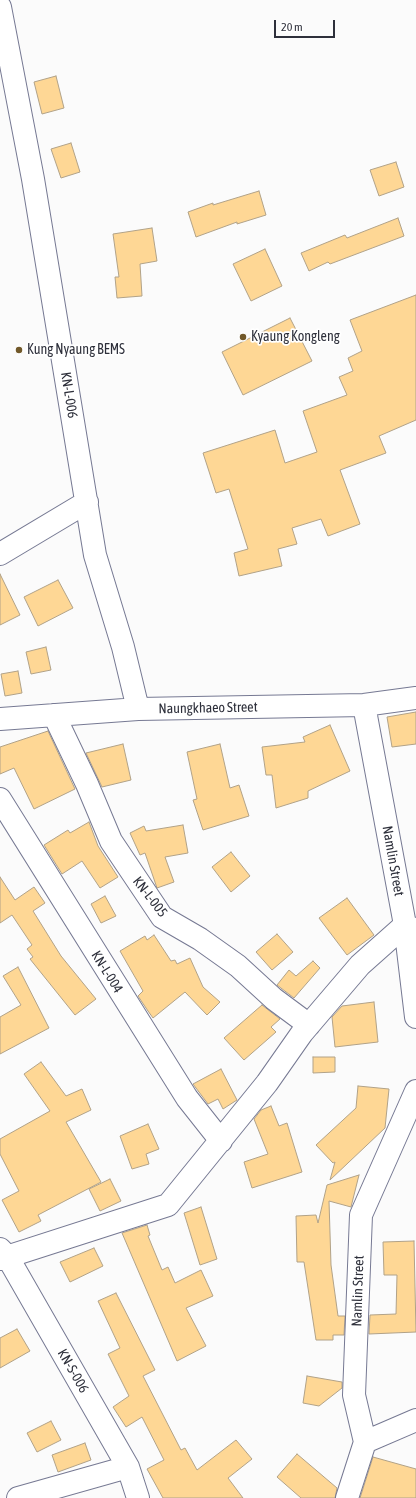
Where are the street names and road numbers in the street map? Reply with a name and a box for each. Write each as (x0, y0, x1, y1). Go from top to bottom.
street label: KN-L-006 (57, 371, 81, 419)
street label: Naungkhaeo Street (158, 699, 258, 717)
street label: Namlin Street (379, 824, 407, 898)
street label: KN-L-005 (129, 873, 171, 921)
street label: KN-L-004 (88, 948, 126, 996)
street label: Namlin Street (348, 1255, 368, 1327)
street label: KN-S-006 (54, 1346, 92, 1396)

